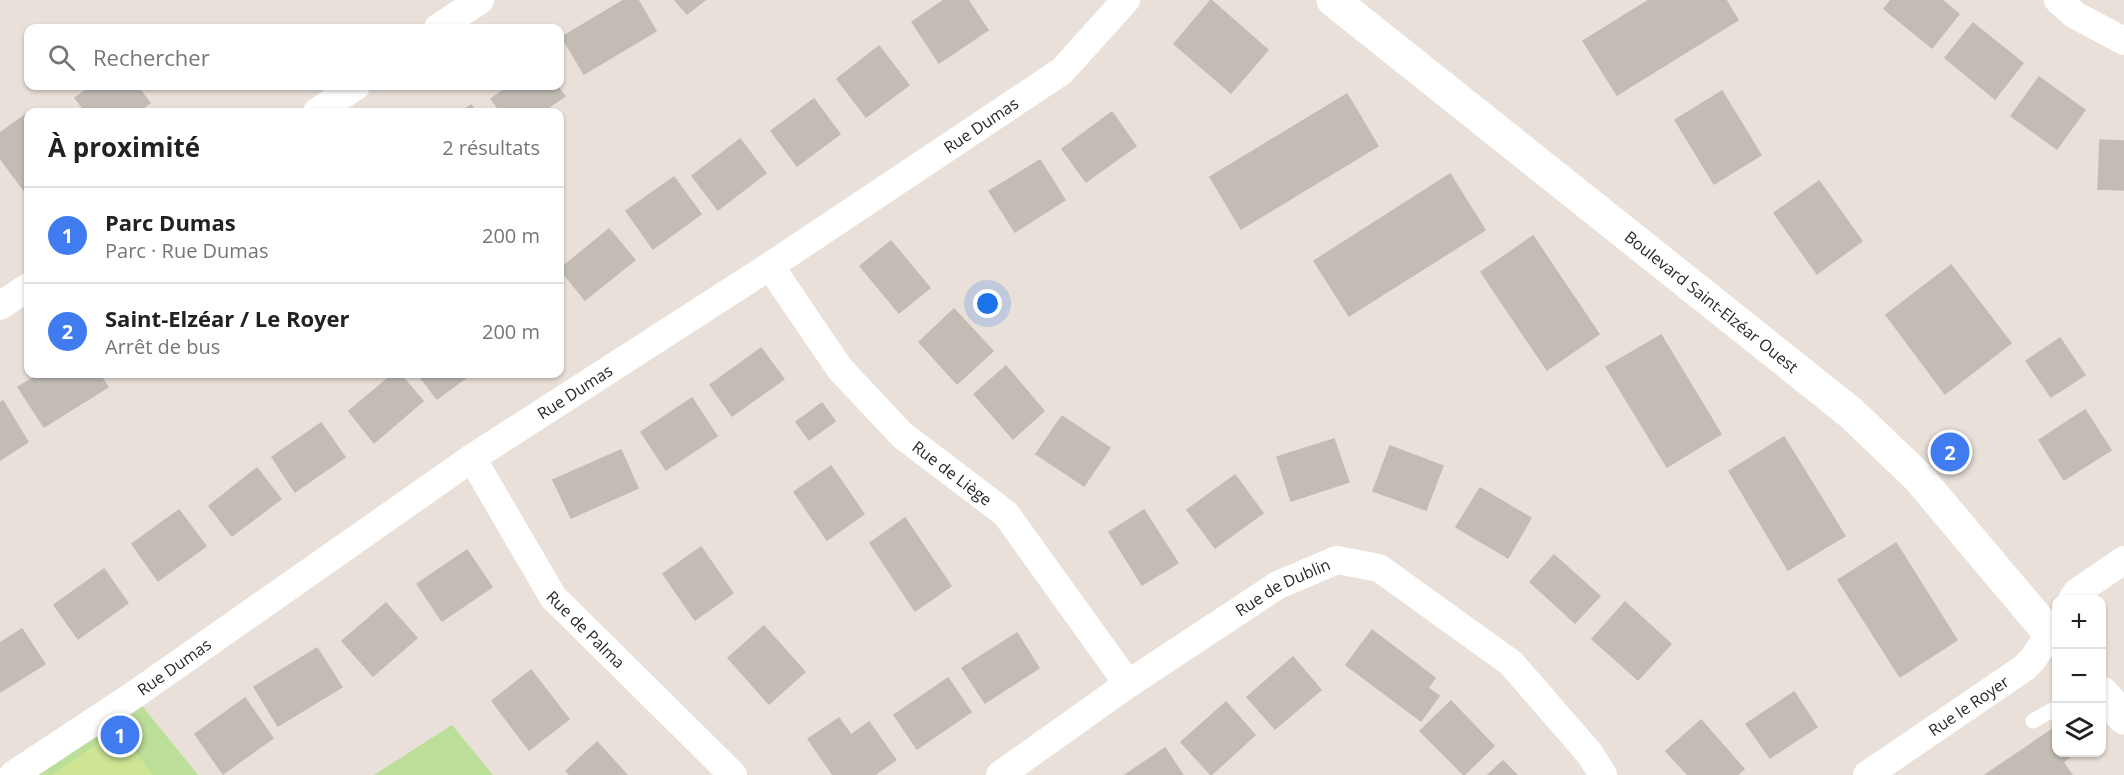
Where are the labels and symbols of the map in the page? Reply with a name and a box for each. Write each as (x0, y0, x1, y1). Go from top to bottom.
street label: Rue Dumas (939, 92, 1023, 158)
street label: Boulevard Saint-Elzéar Ouest (1620, 226, 1803, 378)
your location (973, 289, 1002, 318)
street label: Rue Dumas (533, 359, 617, 424)
pin: 2 (1930, 430, 1970, 474)
street label: Rue de Liège (908, 436, 997, 511)
street label: Rue de Dublin (1231, 553, 1334, 621)
street label: Rue de Palma (542, 586, 630, 673)
street label: Rue Dumas (133, 633, 215, 700)
street label: Rue le Royer (1924, 670, 2014, 741)
pin: 1 (100, 712, 140, 758)

